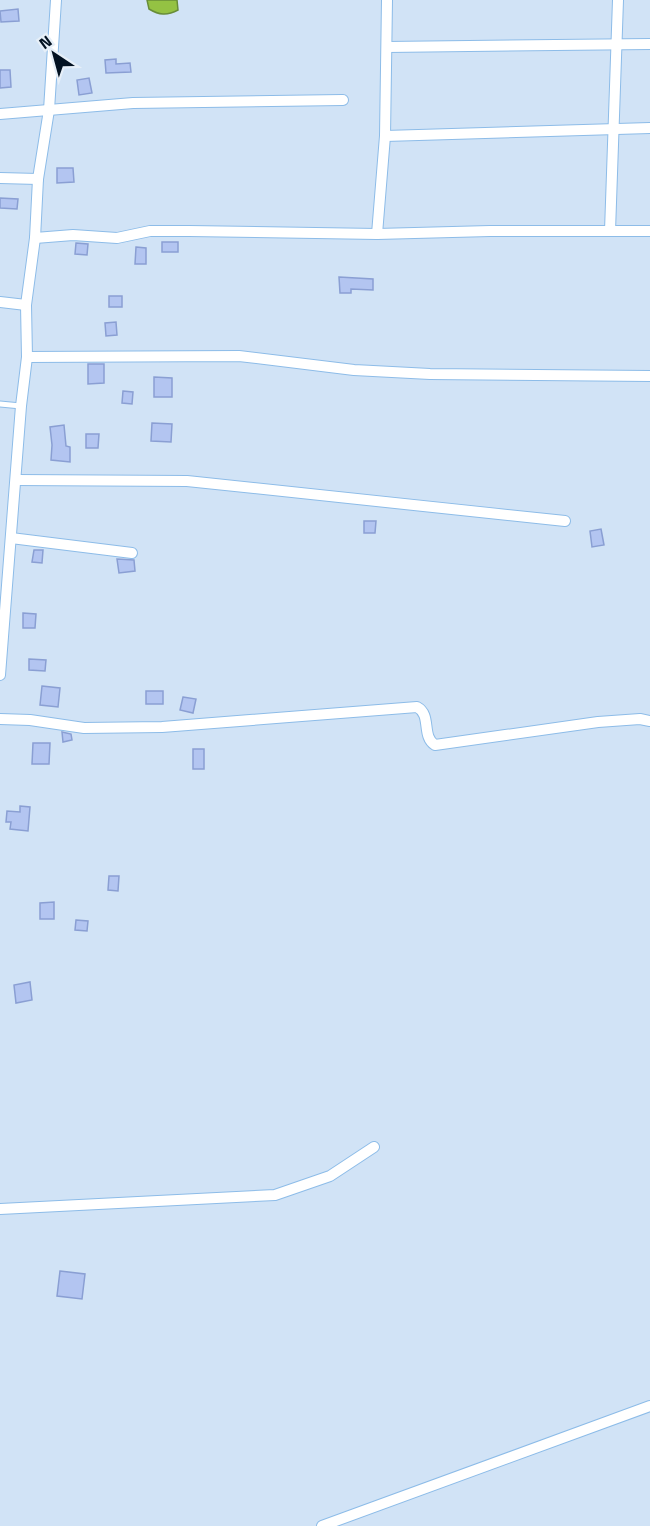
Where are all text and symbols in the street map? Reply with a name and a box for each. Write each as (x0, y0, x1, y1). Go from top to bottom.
north arrow (24, 24, 84, 84)
text: N (34, 29, 57, 55)

